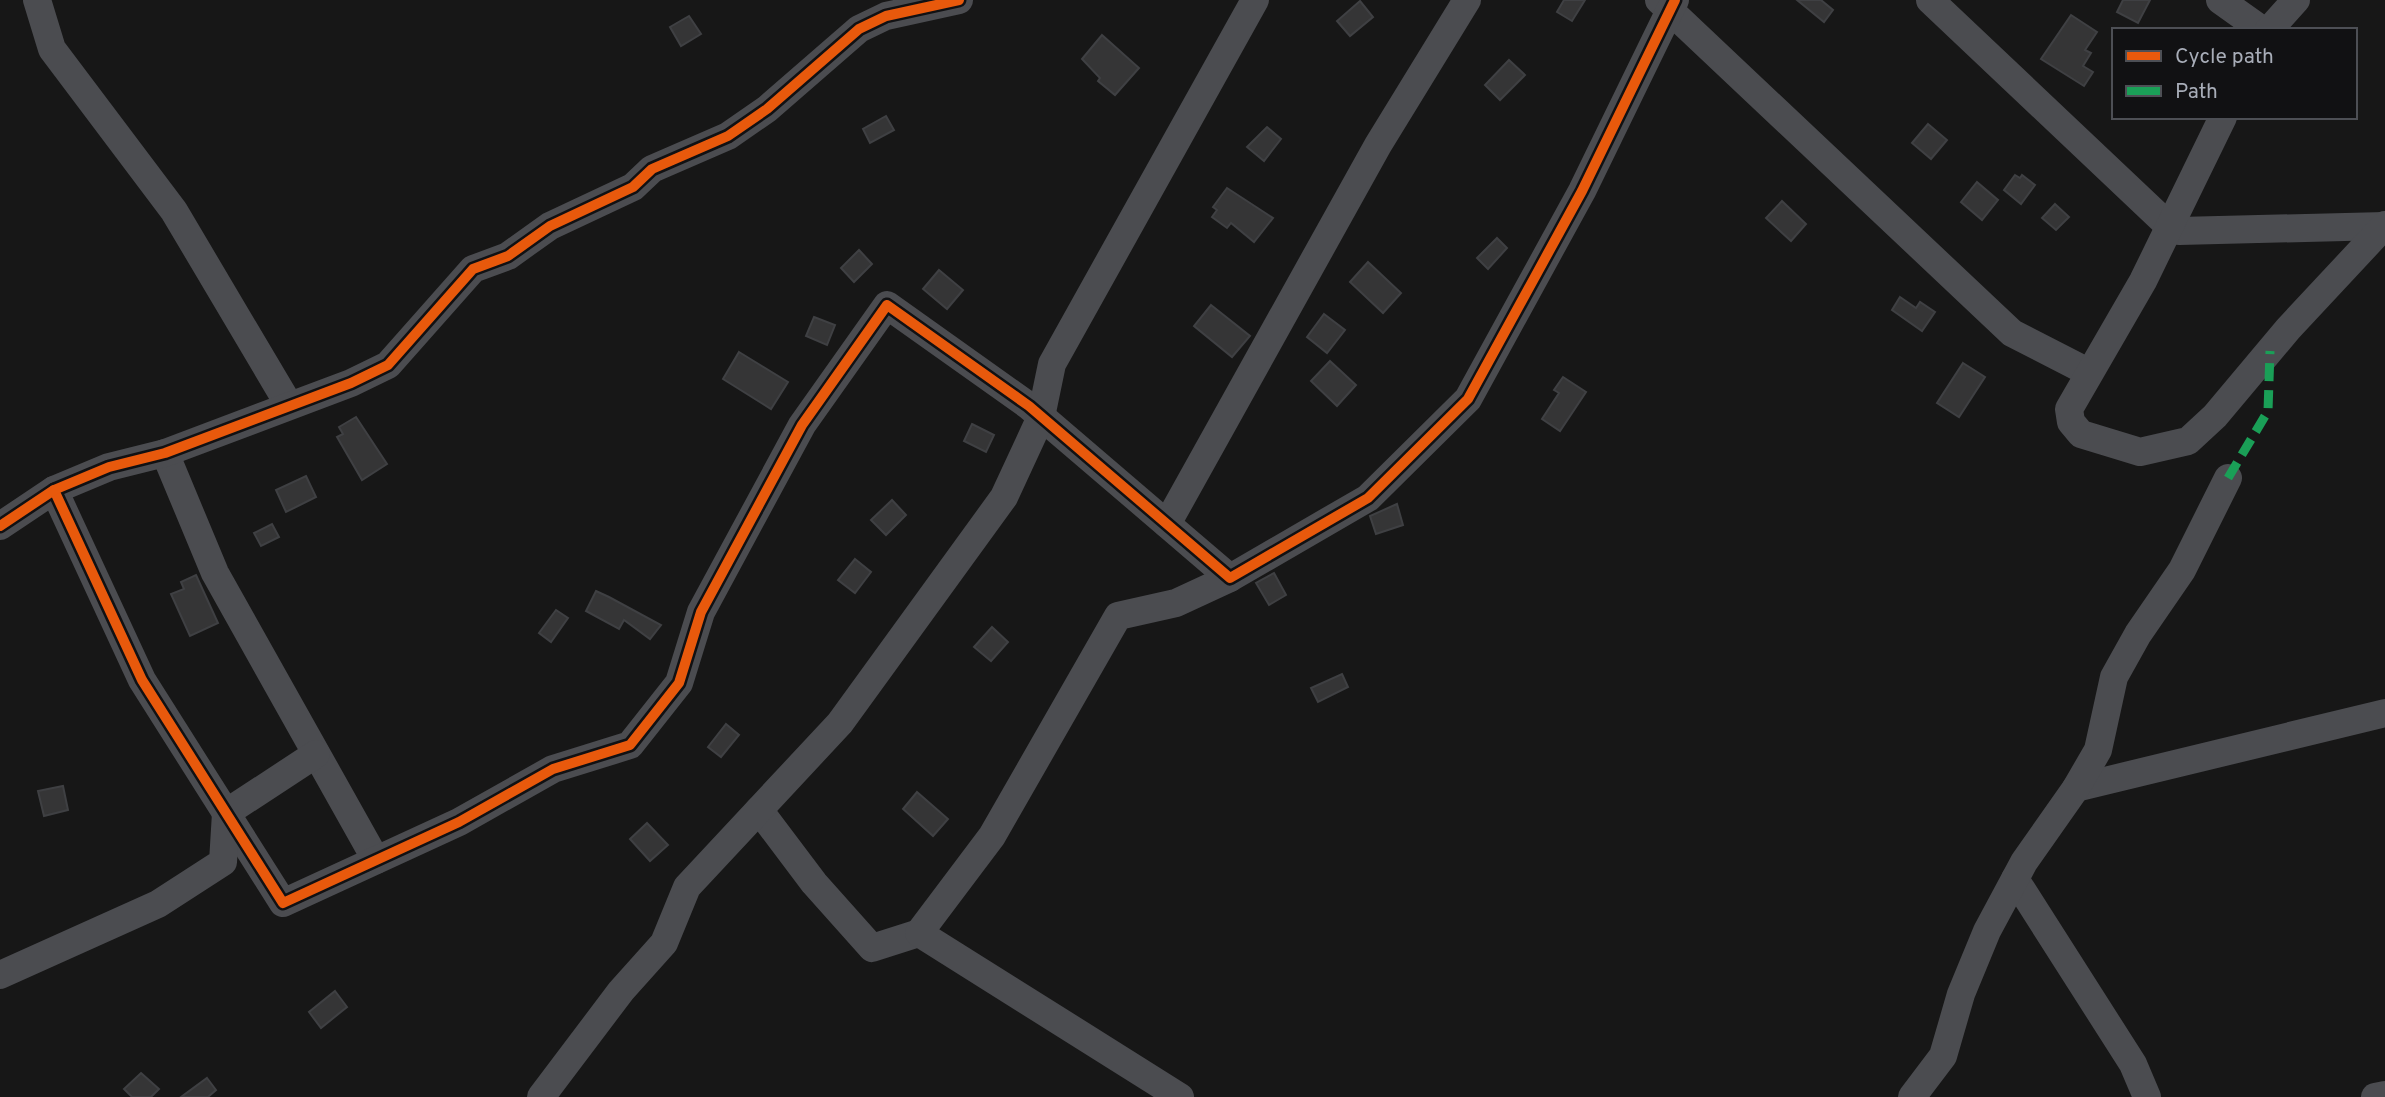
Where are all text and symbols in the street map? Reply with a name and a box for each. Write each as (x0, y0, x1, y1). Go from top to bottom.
legend (2112, 28, 2357, 119)
text: Cycle path (2175, 44, 2274, 71)
text: Path (2175, 79, 2218, 106)

